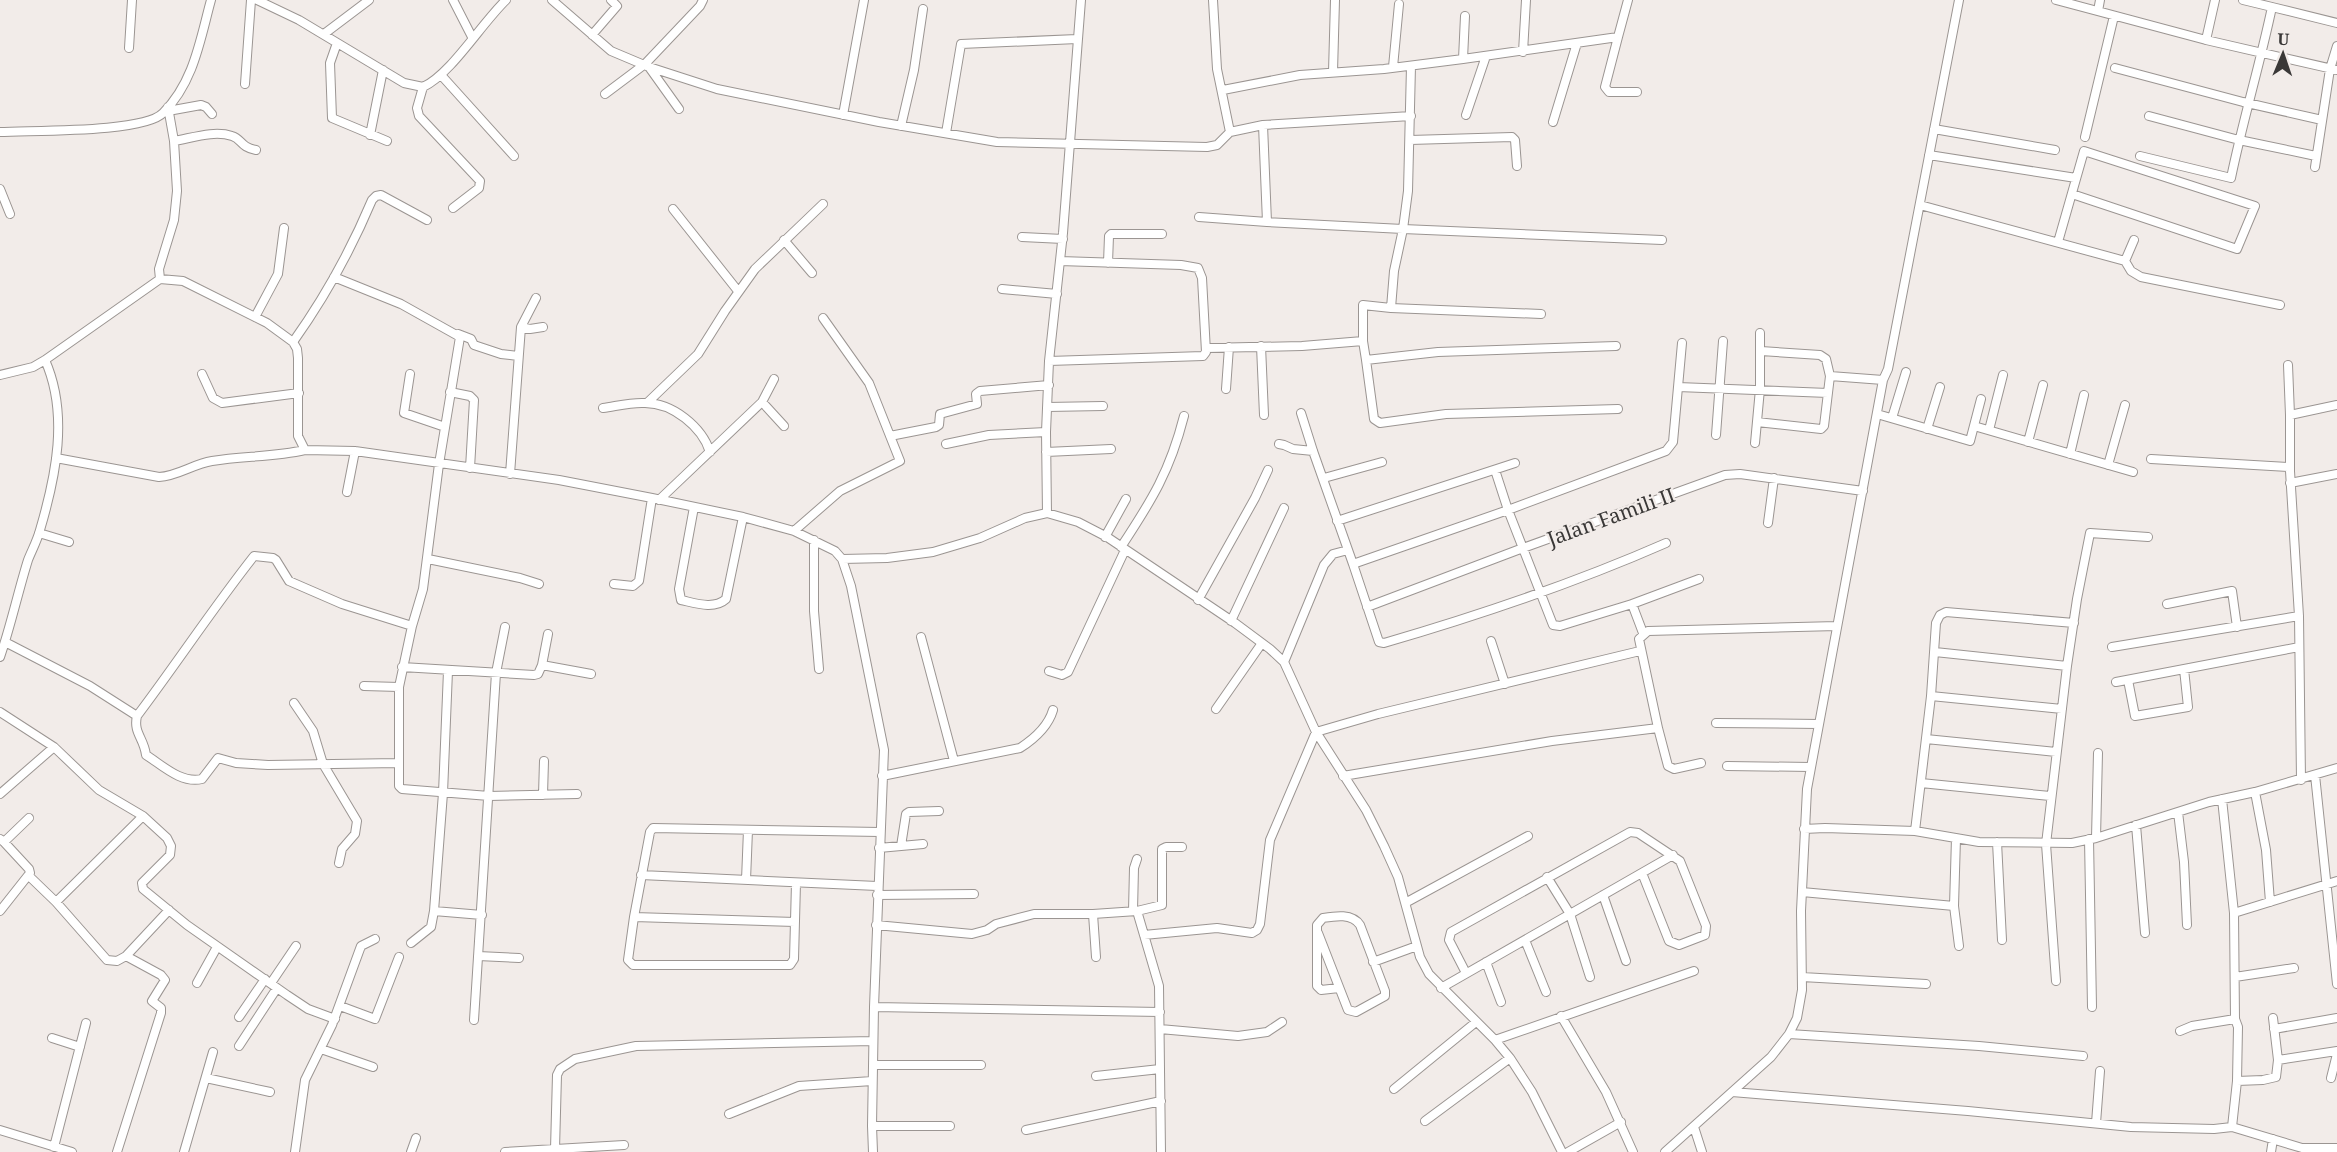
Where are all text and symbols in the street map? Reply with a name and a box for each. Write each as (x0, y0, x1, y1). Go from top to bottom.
north arrow (2253, 24, 2313, 84)
text: U (2277, 28, 2290, 50)
street label: Jalan Famili II (1542, 481, 1678, 552)

